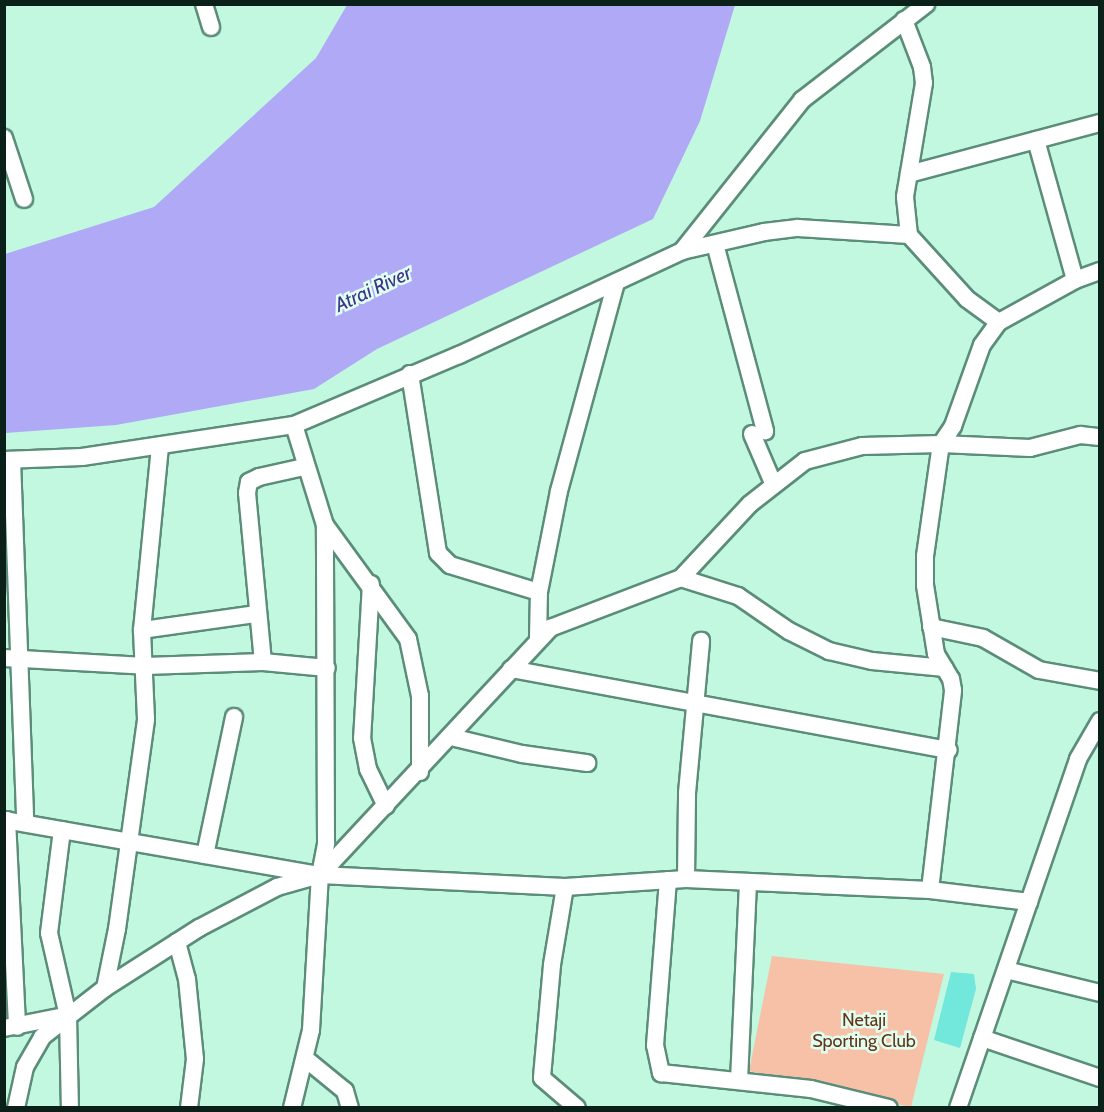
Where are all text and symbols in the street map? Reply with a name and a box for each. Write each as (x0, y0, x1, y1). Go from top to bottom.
water label: Atrai River (331, 261, 415, 317)
park label: Netaji Sporting Club (812, 1010, 916, 1052)

